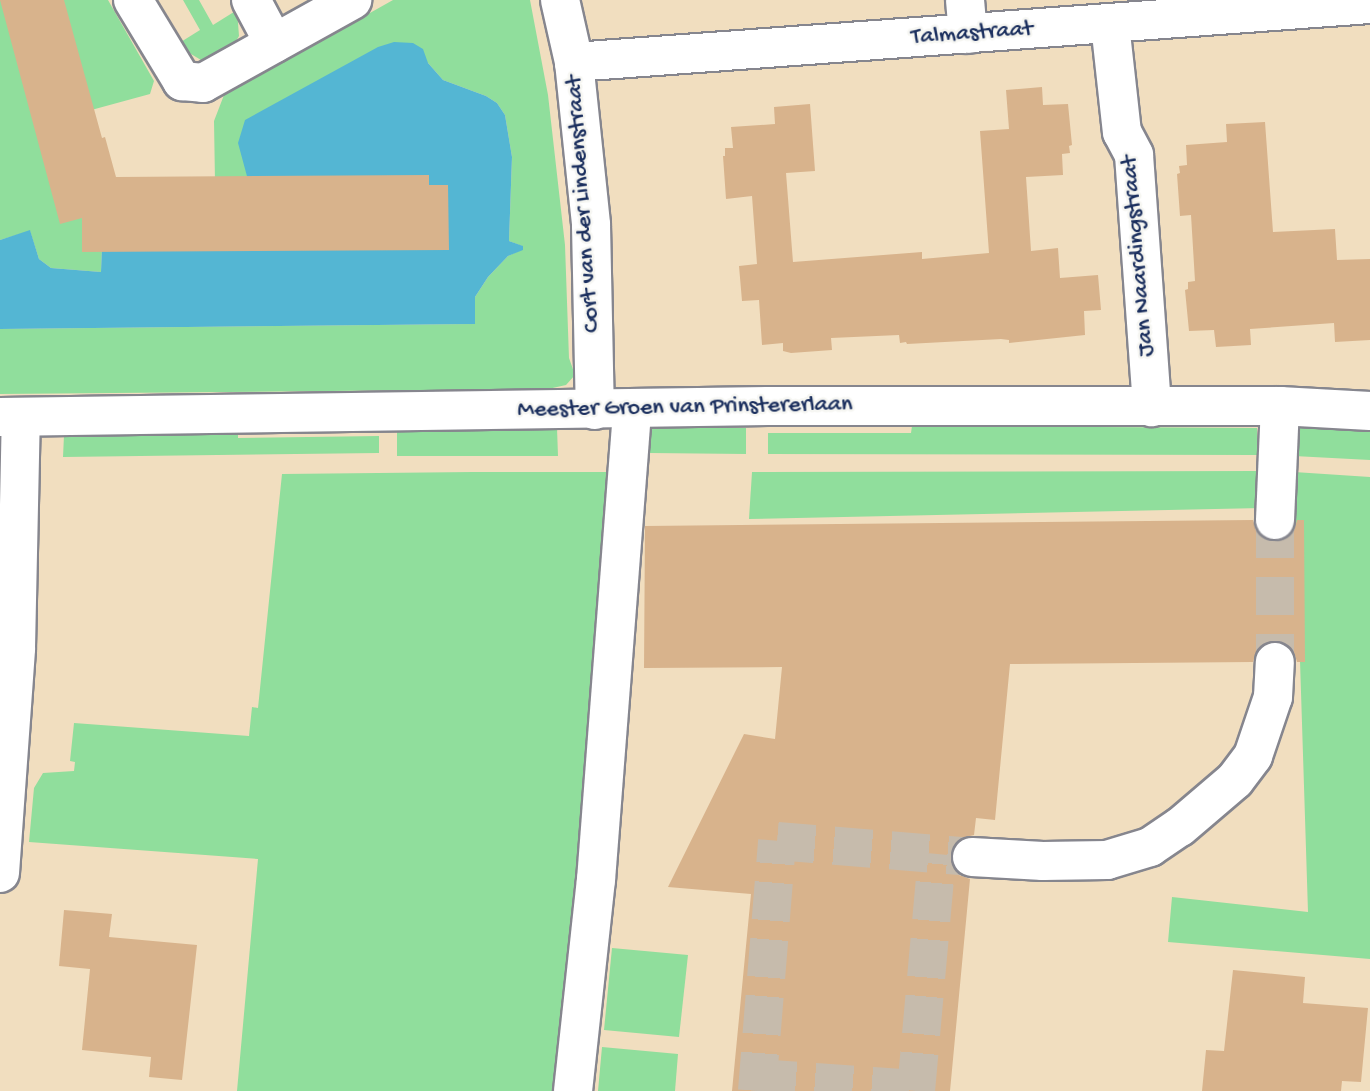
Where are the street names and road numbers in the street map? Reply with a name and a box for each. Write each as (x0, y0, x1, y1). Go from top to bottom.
street label: Talmastraat (910, 15, 1034, 53)
street label: Cort van der Lindenstraat (561, 74, 607, 334)
street label: Jan Naardingstraat (1116, 154, 1162, 358)
street label: Meester Groen van Prinstererlaan (517, 391, 853, 425)

